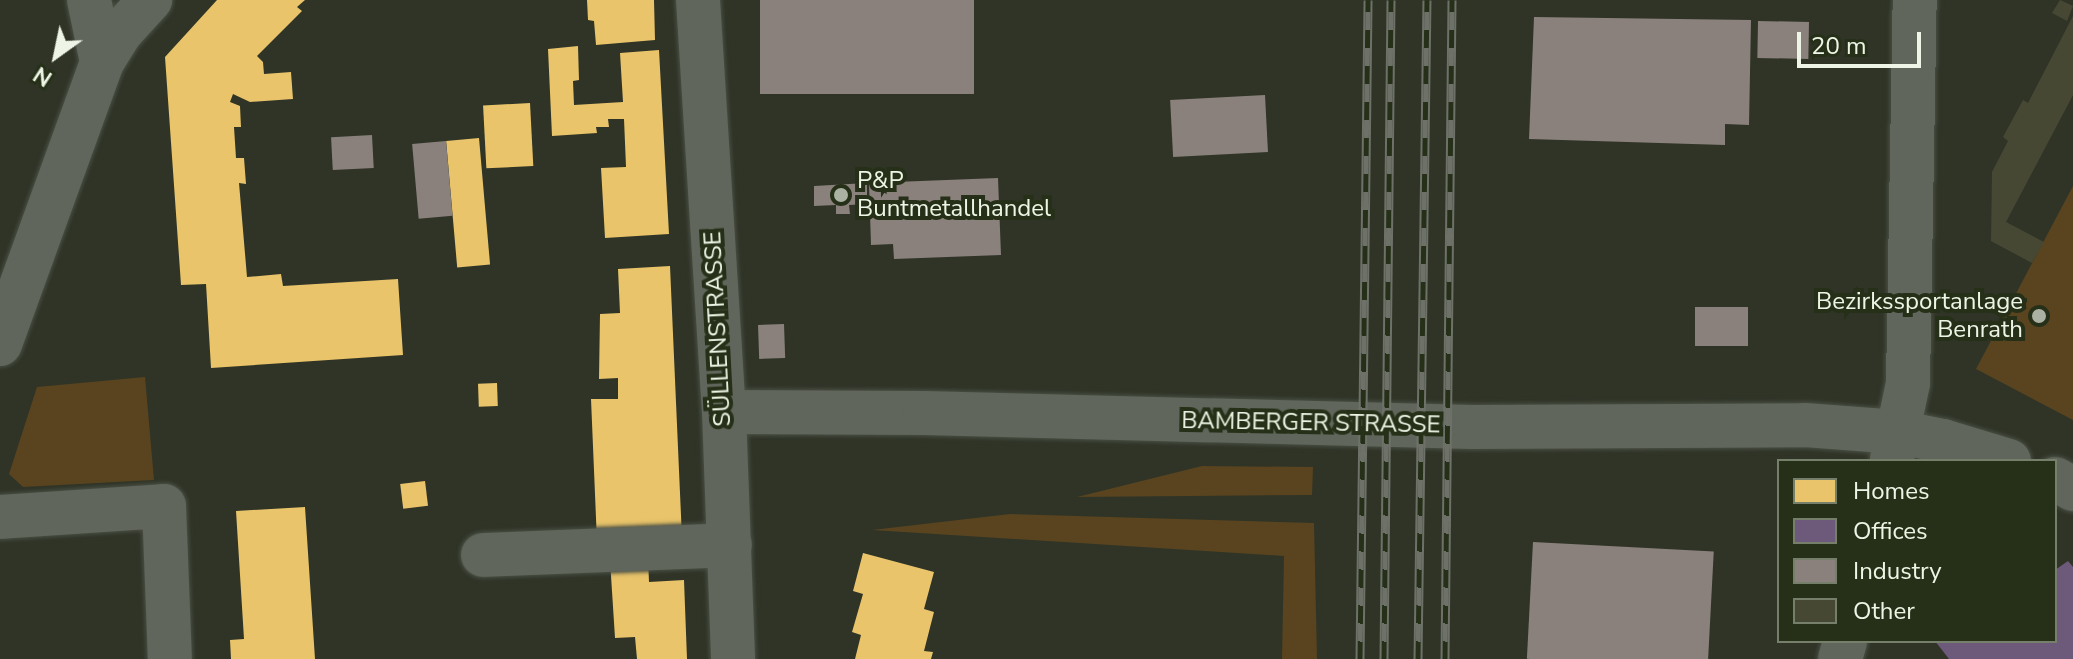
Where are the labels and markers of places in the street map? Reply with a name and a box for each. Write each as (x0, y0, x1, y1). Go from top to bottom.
place label: P&P Buntmetallhandel (857, 167, 1051, 223)
marker: P&P Buntmetallhandel (832, 186, 850, 204)
place label: Bezirkssportanlage Benrath (1816, 288, 2023, 344)
marker: Bezirkssportanlage Benrath (2030, 307, 2048, 325)

